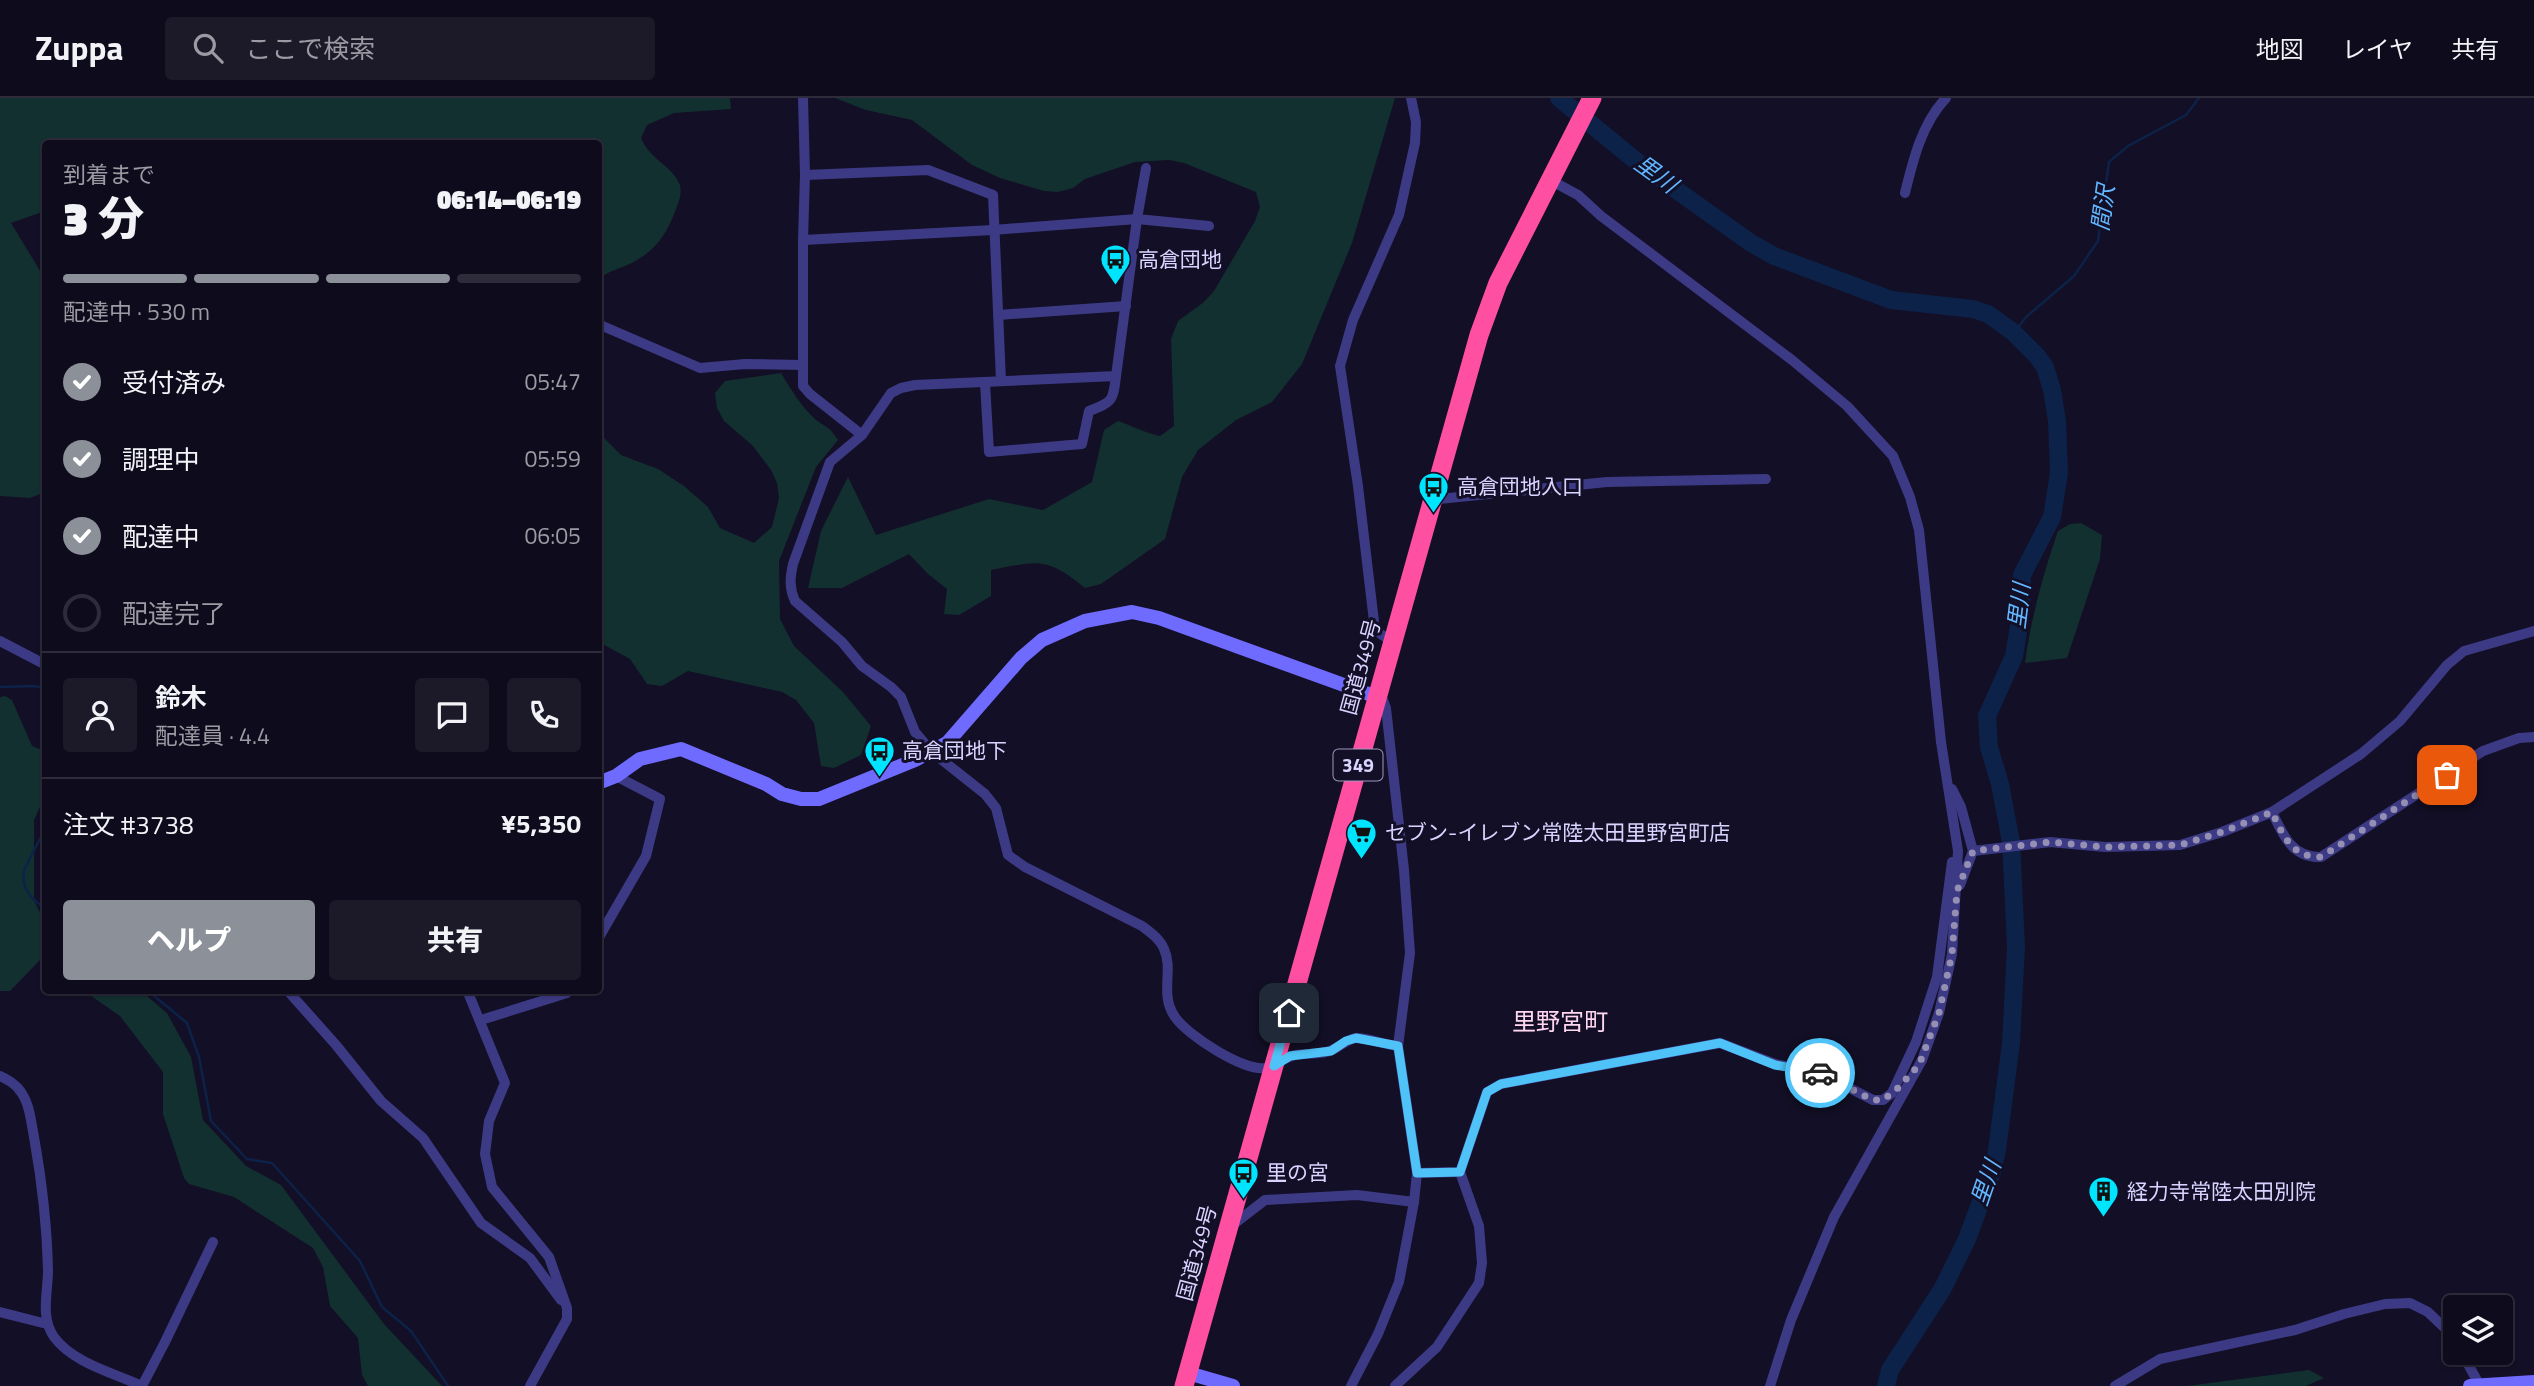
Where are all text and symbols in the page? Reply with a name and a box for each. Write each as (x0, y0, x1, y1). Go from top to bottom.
search box (165, 17, 655, 80)
text: Zuppa (35, 23, 123, 73)
icon: search (189, 29, 227, 67)
text: ここで検索 (245, 29, 375, 68)
text: 地図 (2256, 31, 2304, 67)
text: レイヤ (2342, 31, 2413, 67)
text: 共有 (2451, 31, 2499, 67)
water label: 里川 (1627, 146, 1688, 203)
text: 到着まで (63, 157, 155, 192)
text: 06:14–06:19 (437, 180, 581, 219)
water label: 間沢 (2082, 180, 2123, 233)
text: 3 分 (63, 183, 144, 253)
bus stop icon: 高倉団地 (1098, 243, 1132, 287)
place label: 高倉団地 (1138, 243, 1222, 275)
text: 配達中 · 530 m (63, 294, 210, 329)
icon: check (63, 363, 101, 401)
text: 受付済み (122, 363, 226, 402)
text: 05:47 (524, 364, 581, 399)
icon: check (63, 440, 101, 478)
text: 調理中 (122, 440, 200, 479)
text: 05:59 (524, 441, 581, 476)
bus stop icon: 高倉団地入口 (1417, 470, 1451, 514)
place label: 高倉団地入口 (1457, 470, 1583, 502)
icon: check (63, 517, 101, 555)
text: 配達中 (122, 517, 200, 556)
text: 06:05 (524, 518, 581, 553)
water label: 里川 (1998, 578, 2039, 631)
text: 配達完了 (122, 594, 226, 633)
street label: 国道349号 (1332, 615, 1388, 718)
button: person (63, 678, 137, 752)
text: 鈴木 (155, 678, 207, 717)
button: chat (415, 678, 489, 752)
button: phone (507, 678, 581, 752)
text: 配達員 · 4.4 (155, 718, 270, 753)
bus stop icon: 高倉団地下 (862, 734, 896, 778)
place label: 高倉団地下 (902, 734, 1007, 766)
pin (2417, 745, 2477, 805)
road number: 349 (1334, 750, 1382, 780)
icon: bag (2428, 756, 2466, 794)
text: ¥5,350 (501, 804, 581, 843)
text: 注文 #3738 (63, 805, 194, 844)
supermarket icon: セブン-イレブン常陸太田里野宮町店 (1345, 816, 1379, 860)
place label: セブン-イレブン常陸太田里野宮町店 (1385, 816, 1730, 848)
button: ヘルプ (63, 900, 315, 980)
button: 共有 (329, 900, 581, 980)
pin (1259, 983, 1319, 1043)
icon: home (1270, 994, 1308, 1032)
district label: 里野宮町 (1512, 1003, 1608, 1039)
courier (1785, 1038, 1855, 1108)
icon: car (1801, 1054, 1839, 1092)
water label: 里川 (1961, 1153, 2011, 1210)
bus stop icon: 里の宮 (1226, 1156, 1260, 1200)
place label: 里の宮 (1266, 1156, 1329, 1188)
building icon: 経力寺常陸太田別院 (2087, 1175, 2121, 1219)
place label: 経力寺常陸太田別院 (2127, 1175, 2316, 1207)
street label: 国道349号 (1168, 1201, 1224, 1304)
map controls (2443, 1295, 2513, 1365)
button: layers (2443, 1295, 2513, 1365)

